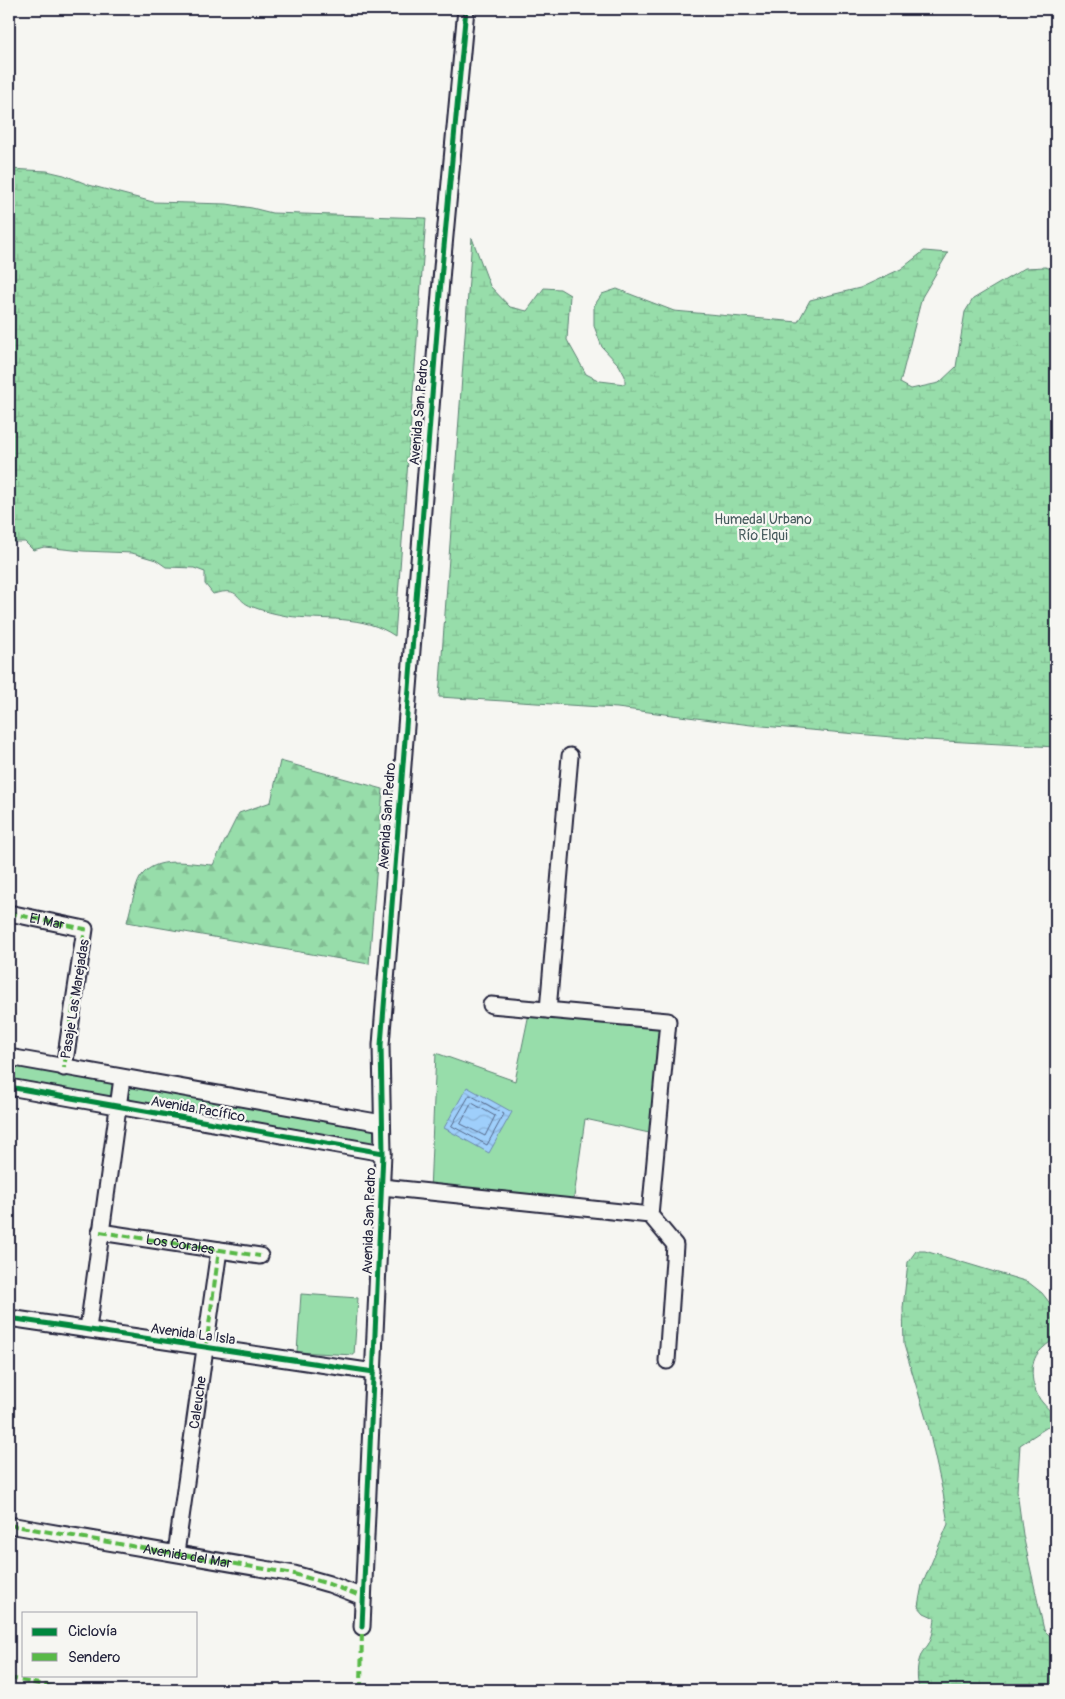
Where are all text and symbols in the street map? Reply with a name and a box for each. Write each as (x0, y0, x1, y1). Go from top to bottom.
street label: Avenida San Pedro (406, 358, 432, 466)
park label: Humedal Urbano Río Elqui (714, 511, 812, 544)
street label: Avenida San Pedro (375, 762, 399, 870)
street label: El Mar (28, 909, 66, 933)
street label: Pasaje Las Marejadas (57, 937, 93, 1060)
street label: Avenida Pacífico (149, 1092, 247, 1126)
street label: Avenida San Pedro (359, 1167, 379, 1275)
street label: Los Corales (145, 1230, 216, 1258)
street label: Avenida La Isla (149, 1320, 237, 1348)
street label: Caleuche (185, 1375, 210, 1430)
street label: Avenida del Mar (142, 1540, 233, 1572)
legend (22, 1612, 198, 1676)
text: Ciclovía (68, 1622, 117, 1641)
text: Sendero (68, 1648, 120, 1667)

